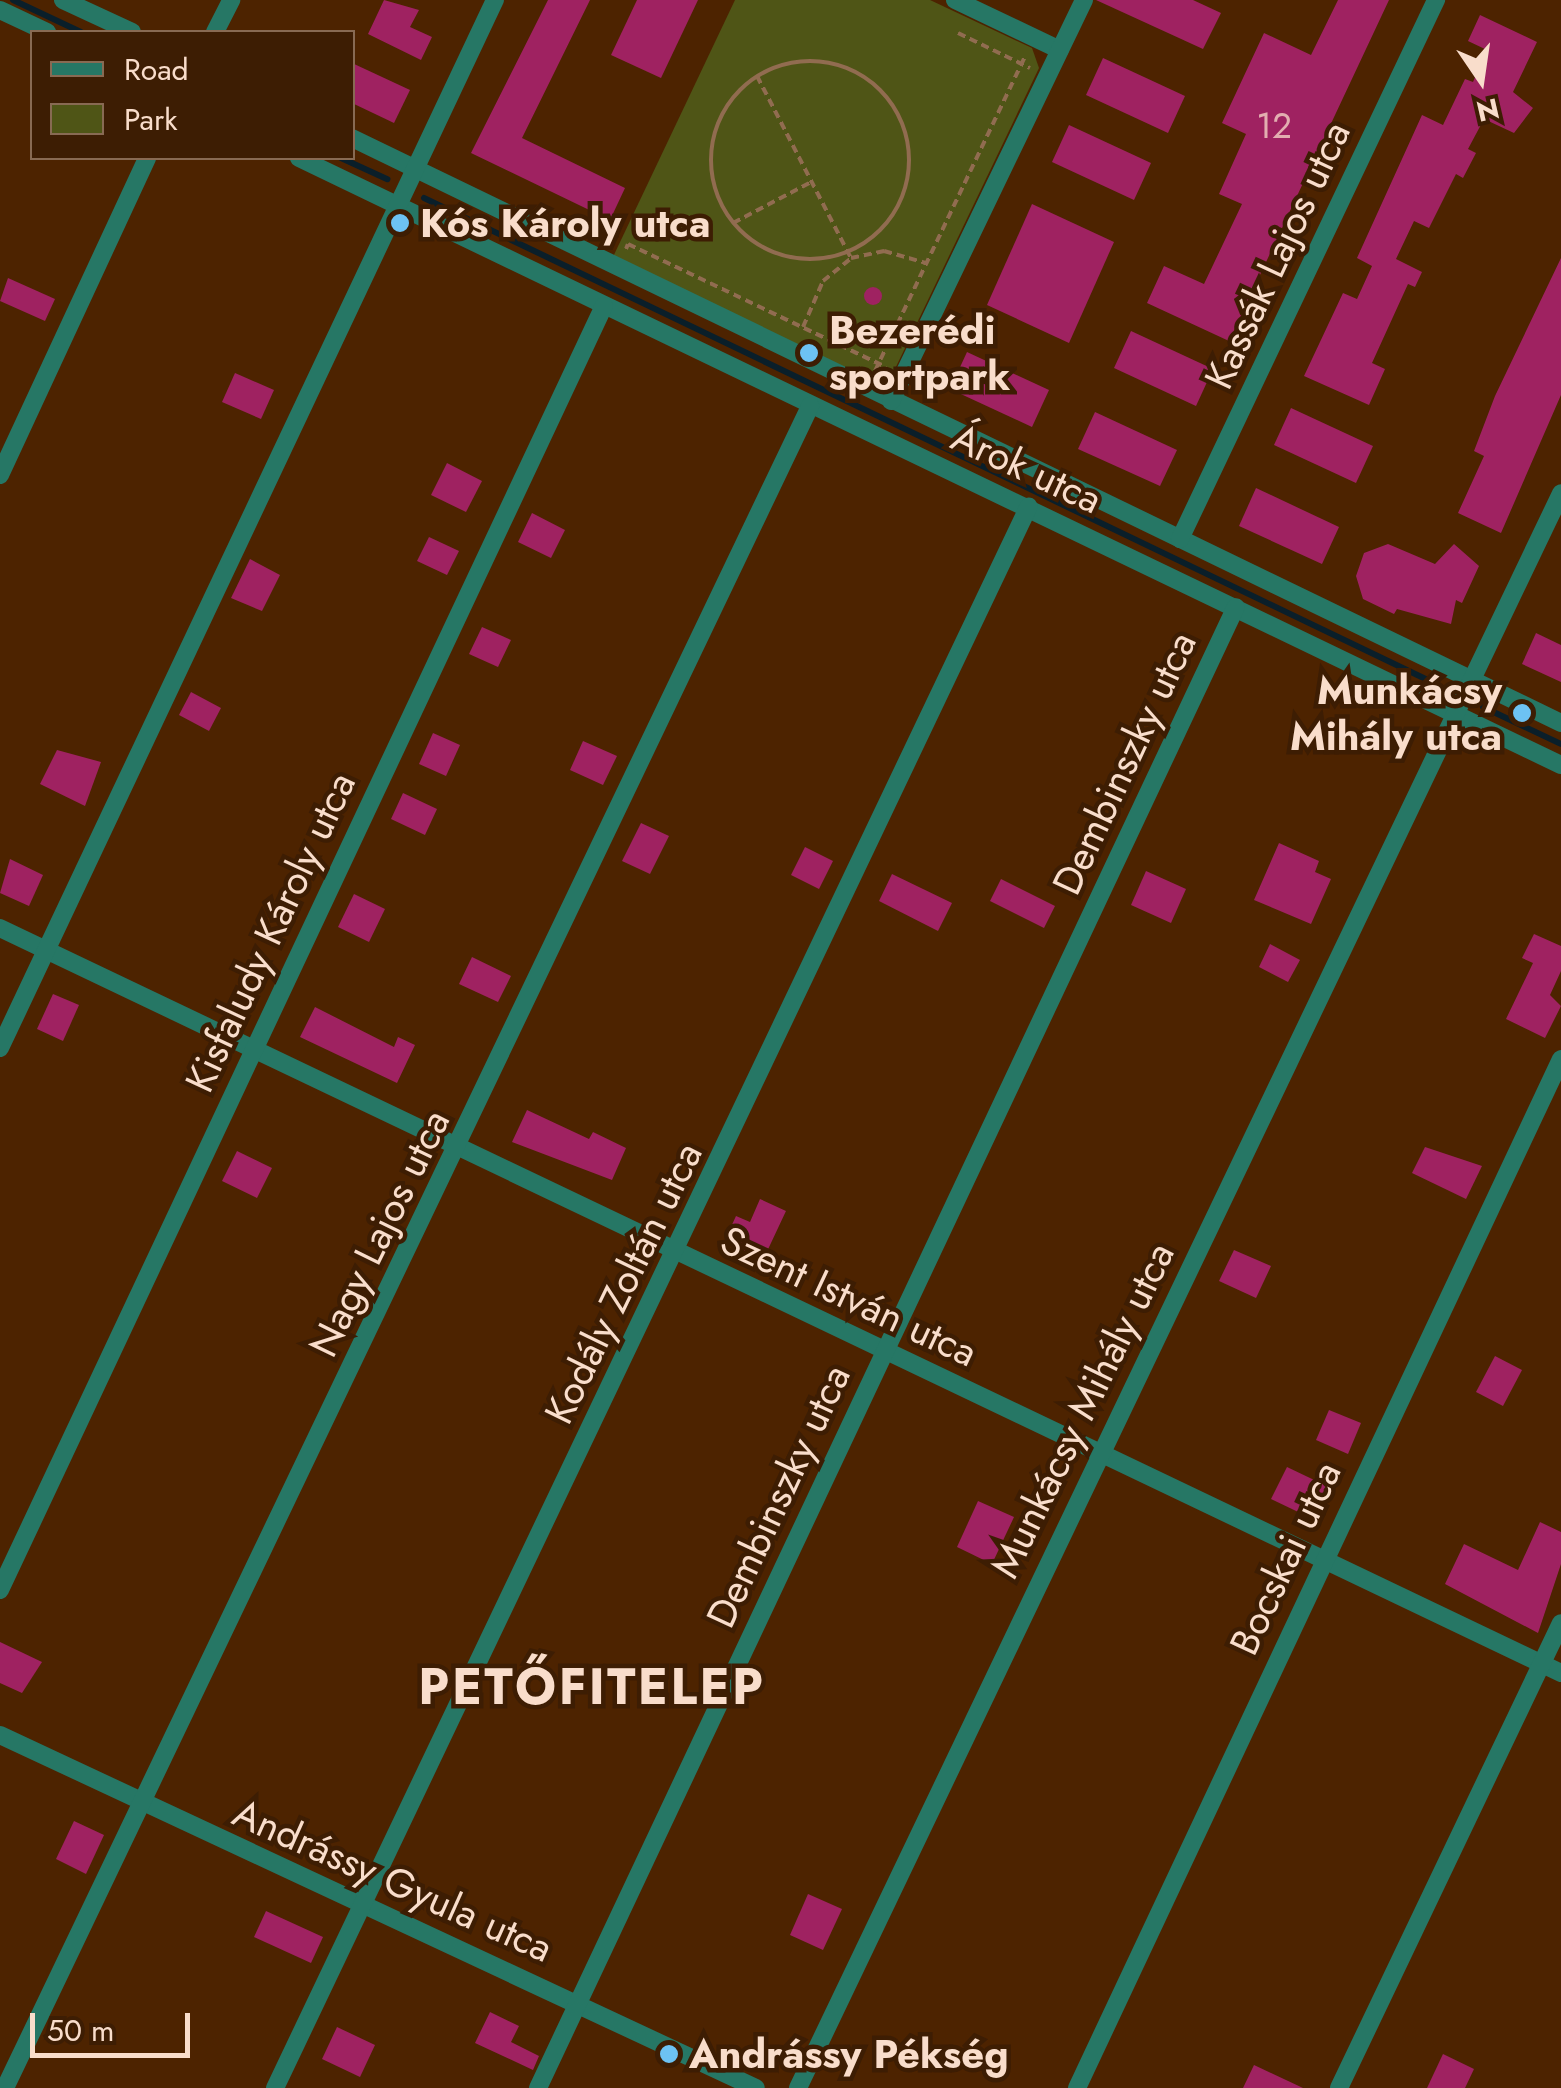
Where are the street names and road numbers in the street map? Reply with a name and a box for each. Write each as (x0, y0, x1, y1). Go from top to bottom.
street label: Kassák Lajos utca (1194, 114, 1360, 396)
street label: Árok utca (944, 412, 1110, 524)
street label: Dembinszky utca (1042, 624, 1206, 902)
street label: Kisfaludy Károly utca (175, 765, 365, 1099)
street label: Nagy Lajos utca (299, 1102, 459, 1364)
street label: Kodály Zoltán utca (534, 1135, 712, 1431)
street label: Szent István utca (713, 1216, 985, 1376)
street label: Munkácsy Mihály utca (980, 1235, 1184, 1585)
street label: Dembinszky utca (696, 1357, 860, 1635)
street label: Bocskai utca (1219, 1454, 1351, 1662)
street label: Andrássy Gyula utca (226, 1788, 560, 1972)

